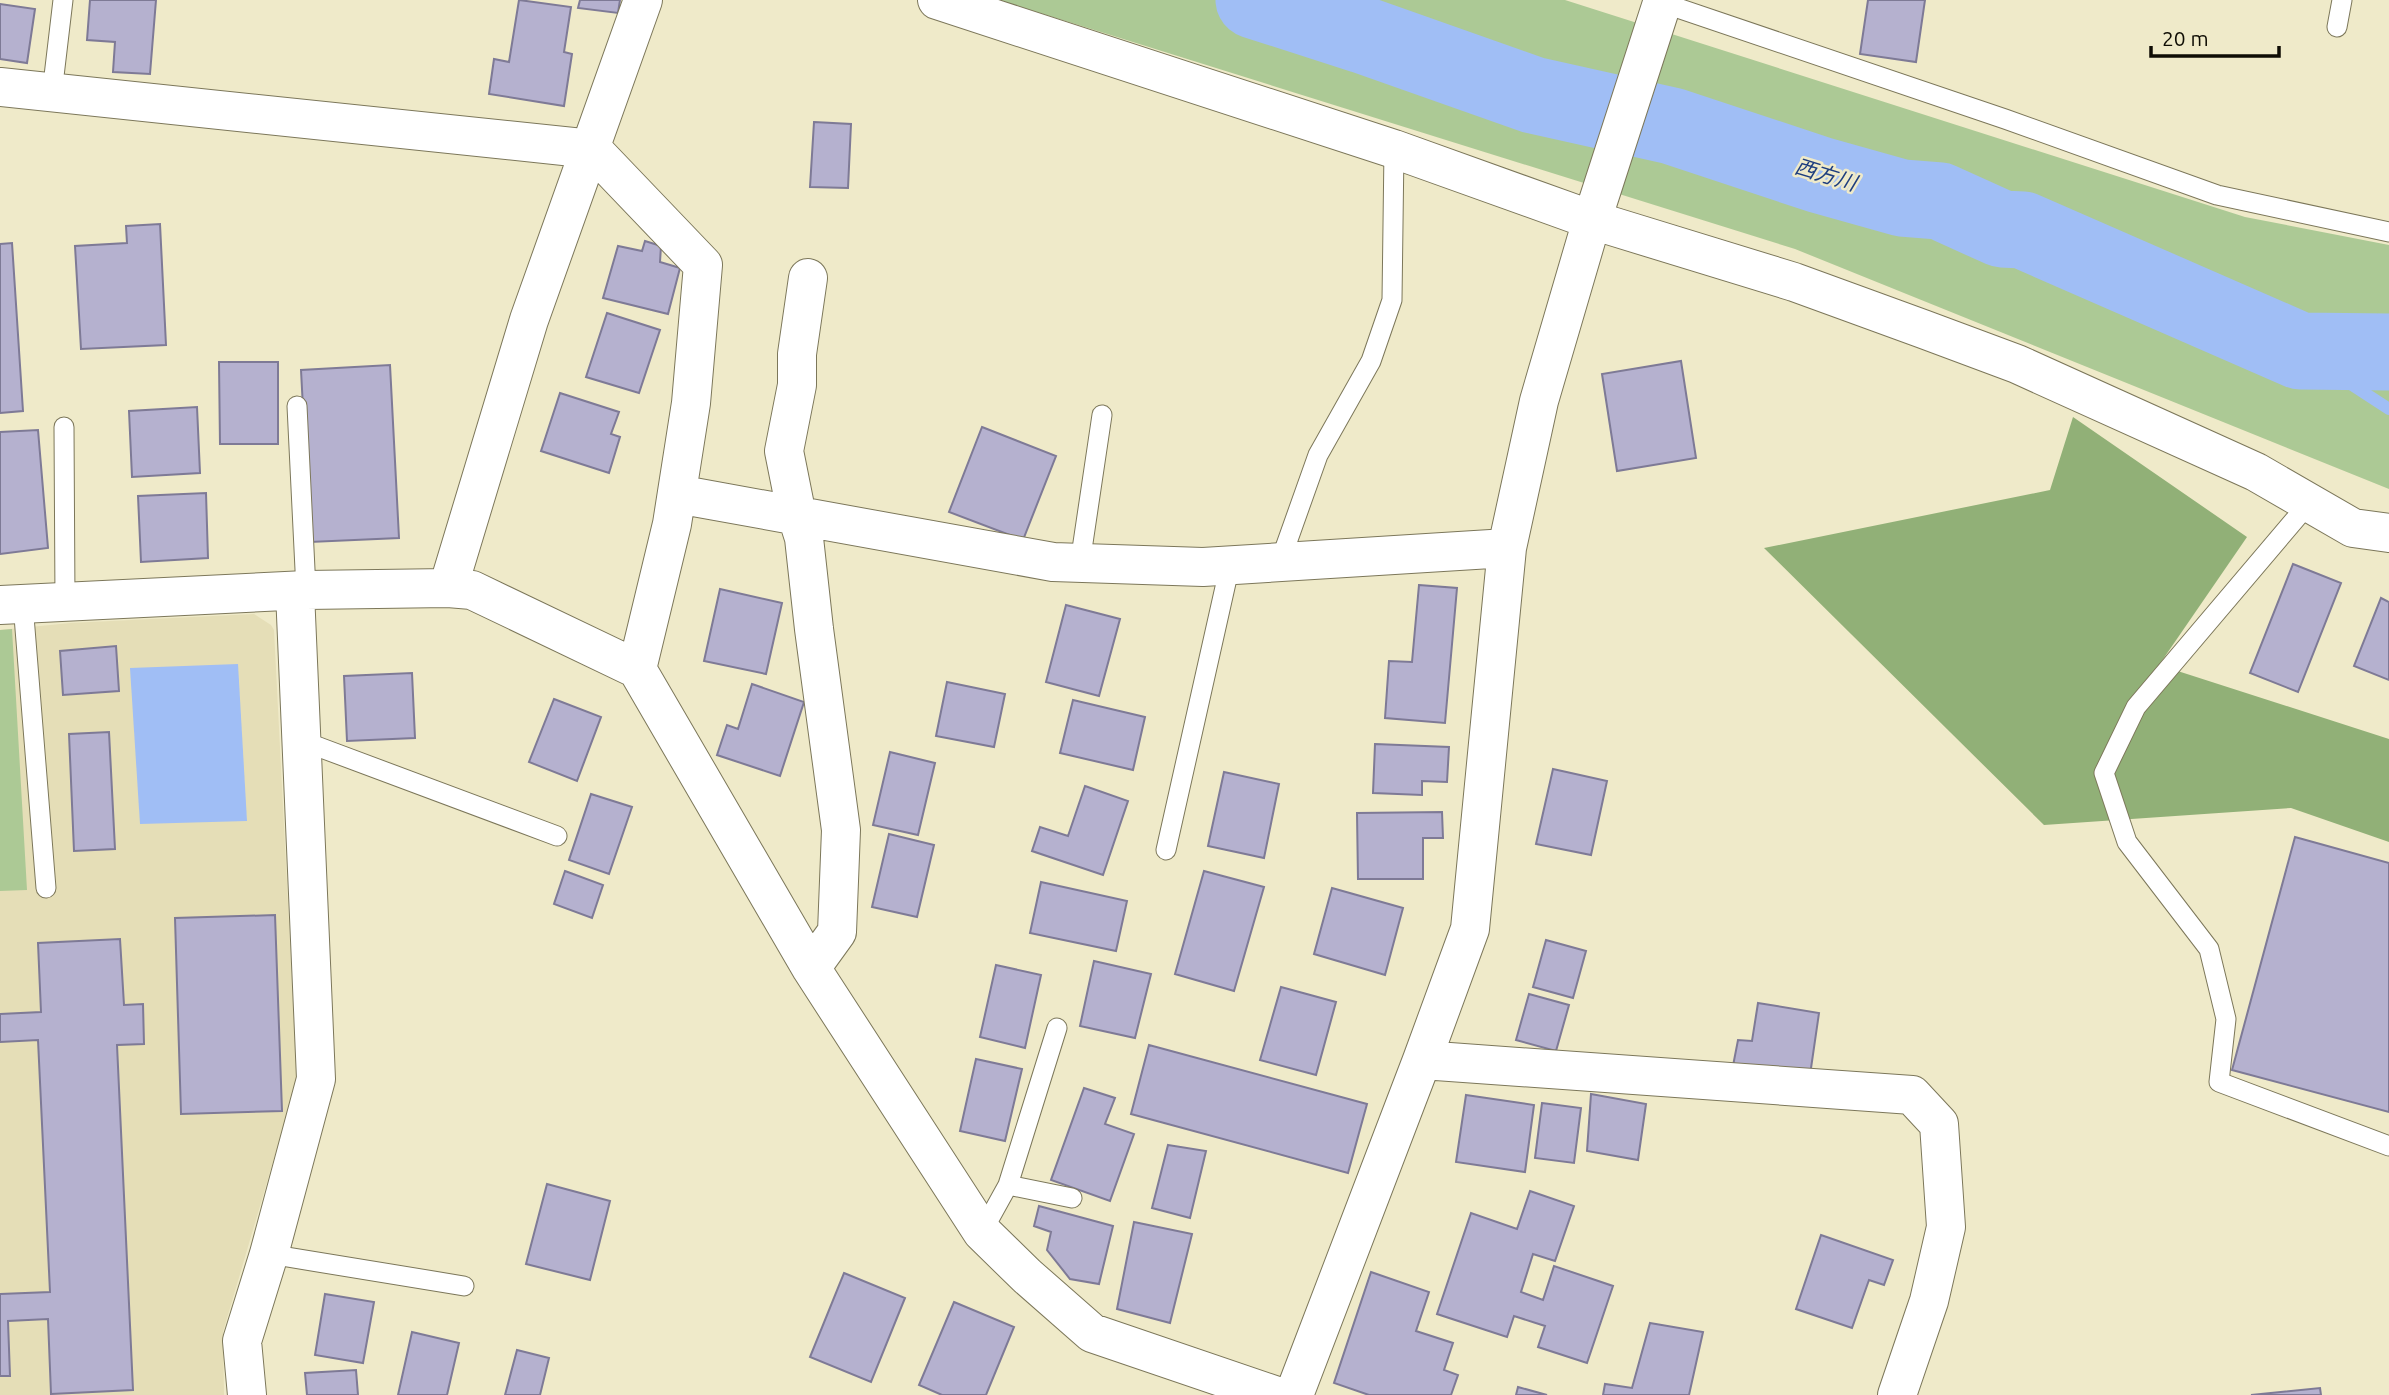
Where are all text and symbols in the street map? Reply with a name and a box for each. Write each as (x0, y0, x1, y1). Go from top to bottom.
scale bar (2151, 14, 2279, 58)
text: 20 m (2162, 26, 2209, 50)
water label: 西方川 (1792, 153, 1862, 195)

